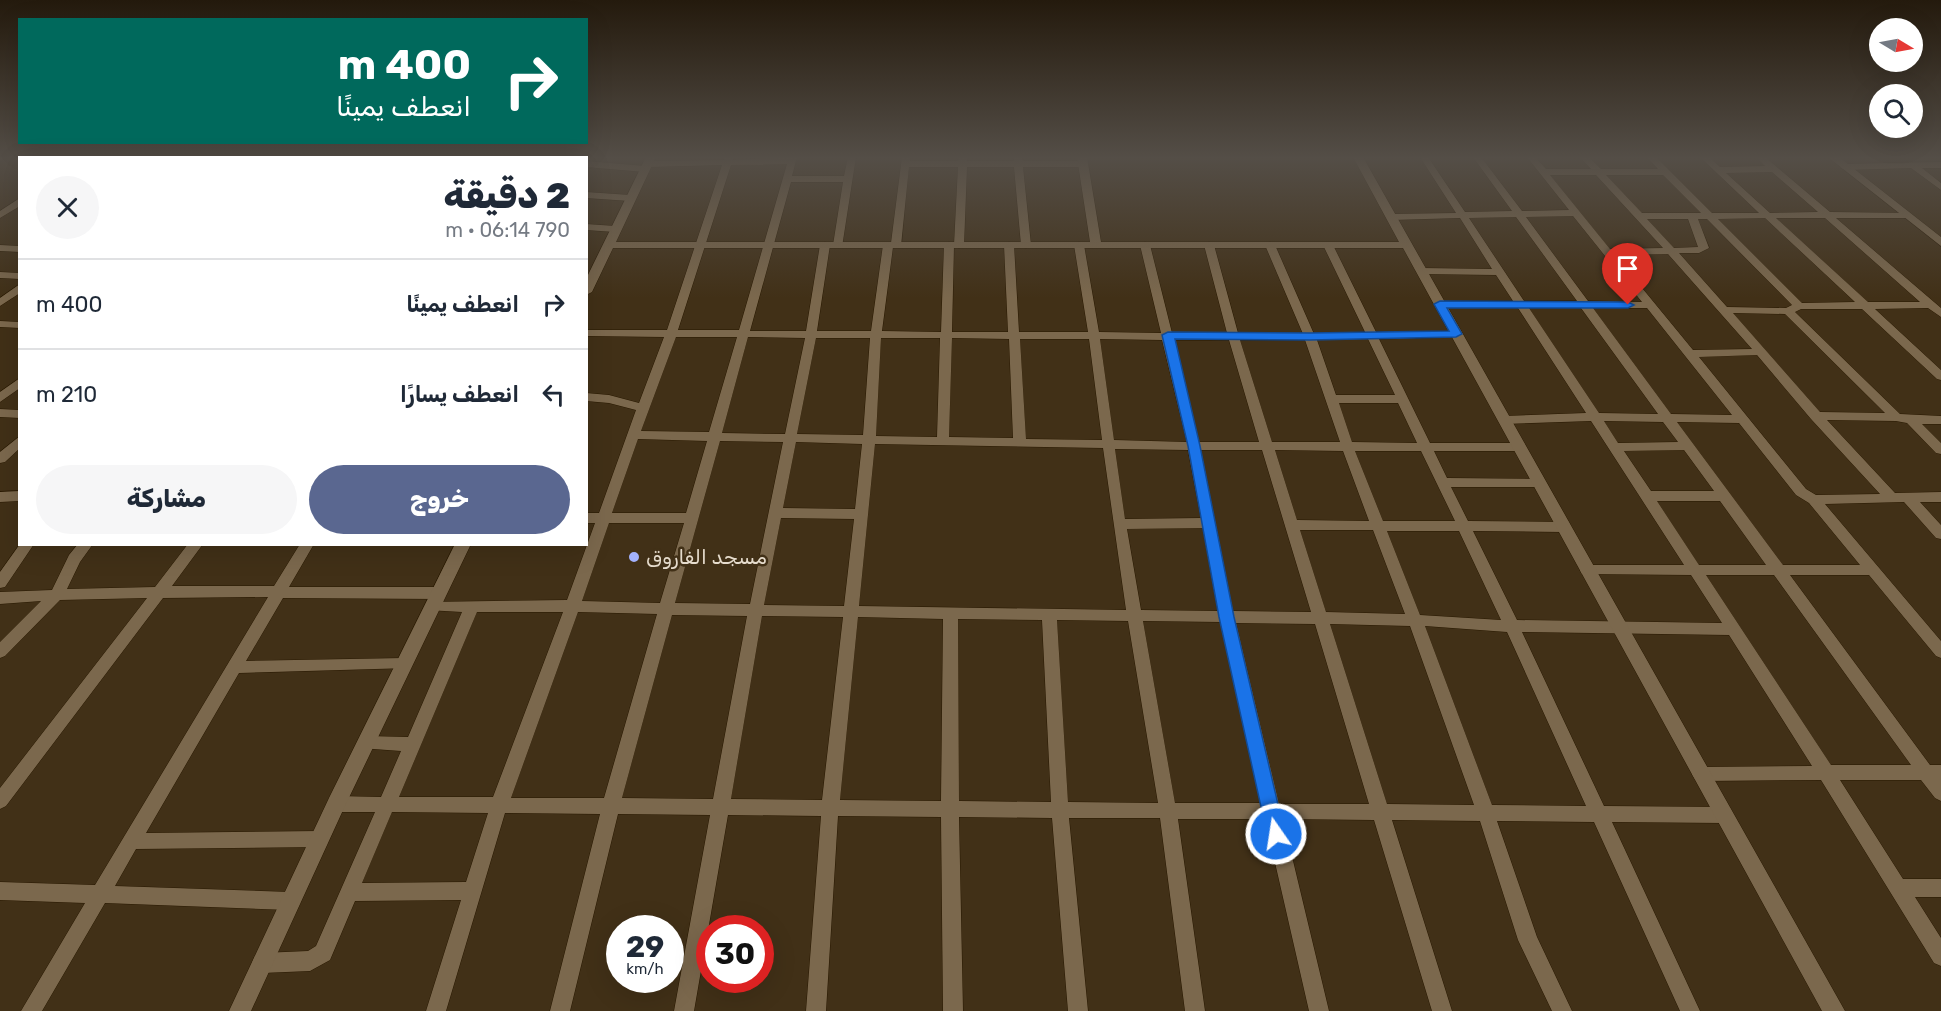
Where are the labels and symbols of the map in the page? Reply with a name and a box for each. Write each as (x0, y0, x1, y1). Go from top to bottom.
north arrow (1869, 18, 1923, 72)
pin (1602, 243, 1653, 305)
place label: مسجد الفاروق (646, 545, 767, 569)
marker: مسجد الفاروق (627, 550, 641, 564)
position arrow (1244, 802, 1308, 866)
speed limit sign: 30 (696, 915, 774, 993)

